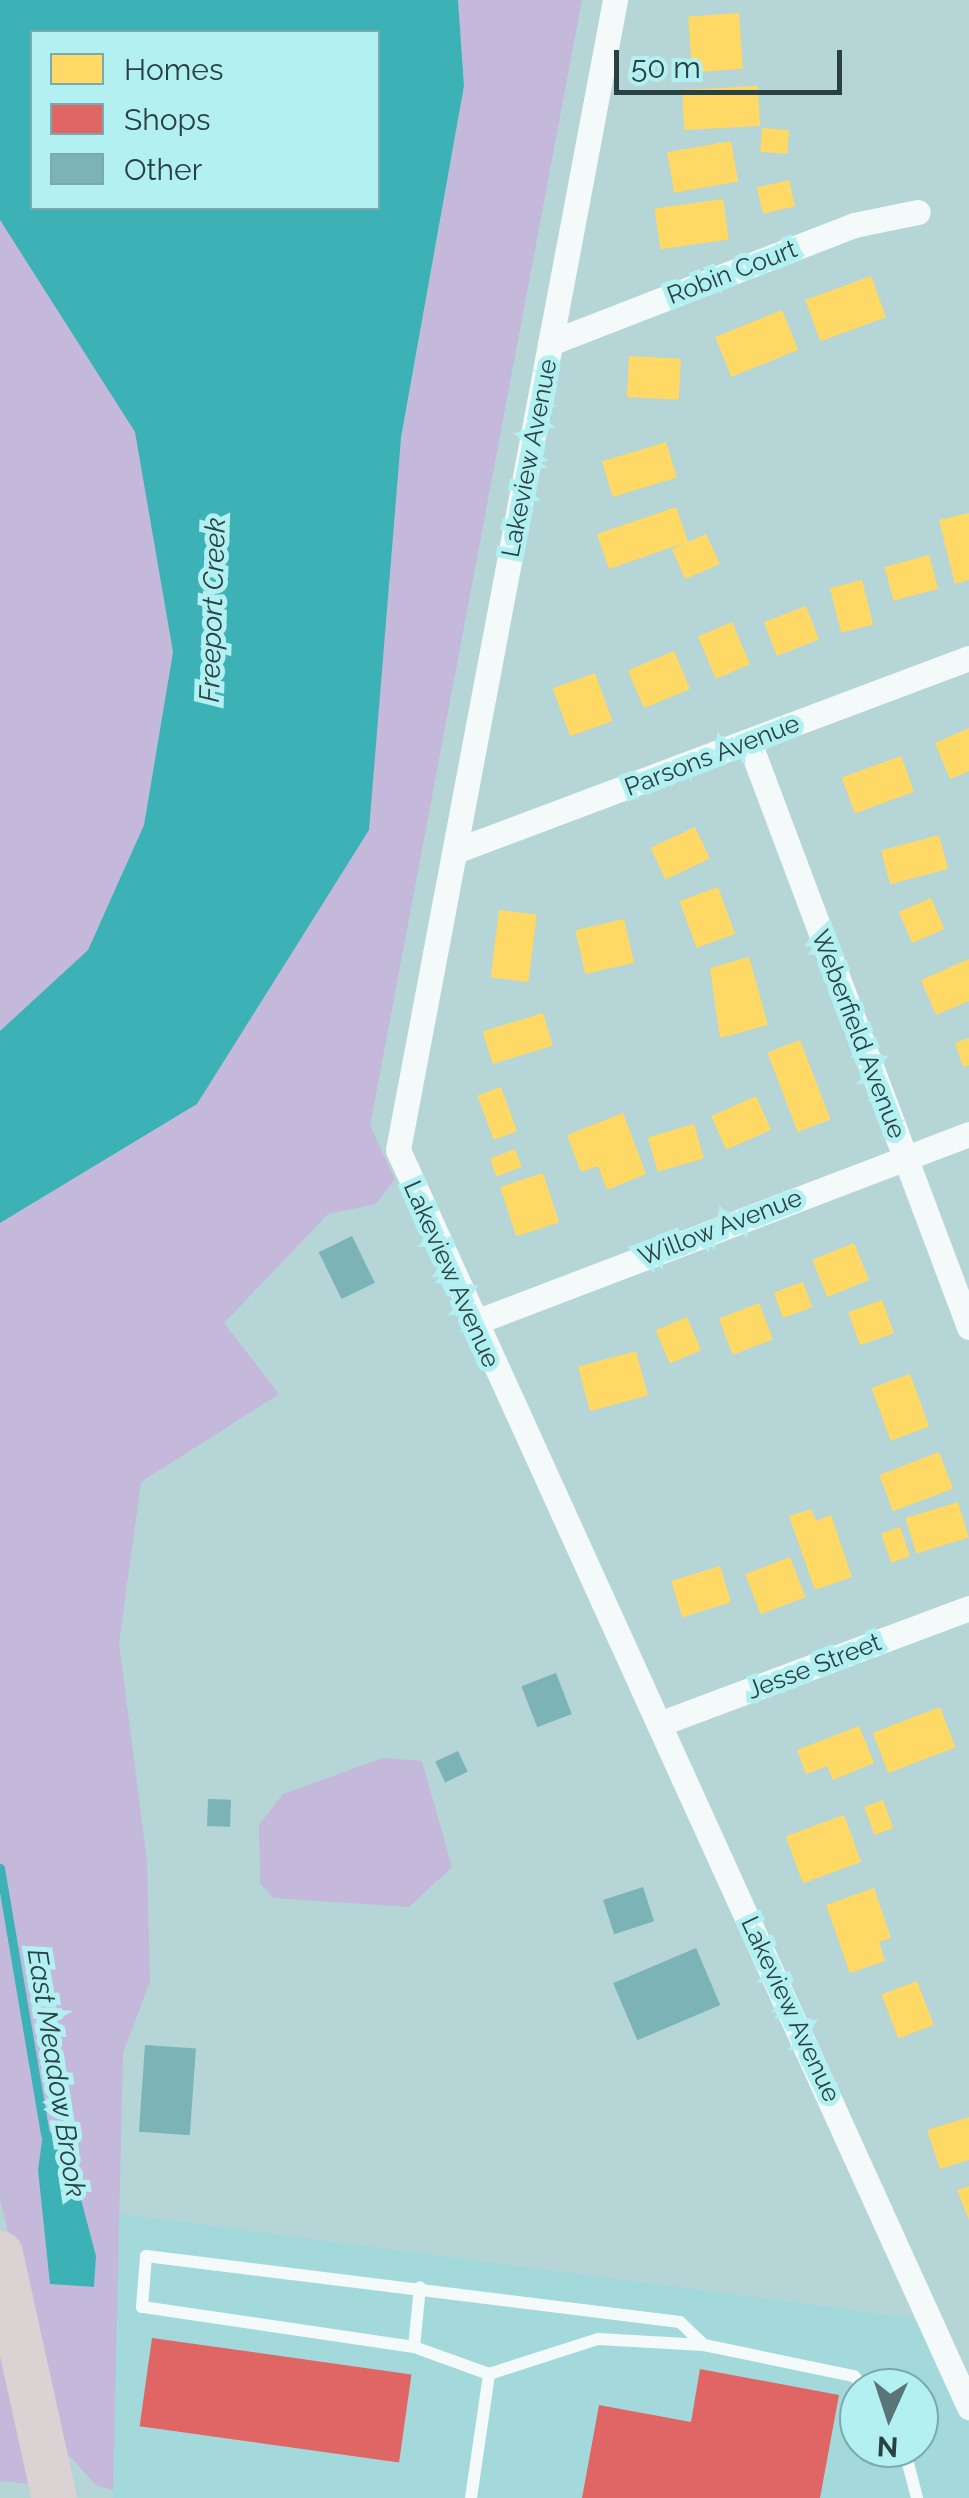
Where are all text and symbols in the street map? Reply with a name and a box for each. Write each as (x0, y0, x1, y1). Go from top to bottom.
legend (30, 30, 380, 210)
scale bar (619, 30, 846, 92)
text: 50 m (631, 50, 701, 85)
text: Homes (124, 52, 223, 87)
text: Shops (124, 102, 211, 137)
text: Other (124, 152, 202, 187)
street label: Robin Court (663, 234, 801, 310)
street label: Lakeview Avenue (495, 356, 563, 560)
water label: Freeport Creek (193, 517, 233, 703)
street label: Parsons Avenue (620, 708, 804, 802)
street label: Weberfield Avenue (805, 925, 913, 1143)
street label: Lakeview Avenue (397, 1175, 507, 1373)
street label: Willow Avenue (633, 1182, 807, 1272)
street label: Jesse Street (743, 1627, 885, 1705)
street label: Lakeview Avenue (735, 1911, 847, 2107)
water label: East Meadow Brook (20, 1946, 92, 2200)
north arrow (839, 2368, 939, 2468)
text: N (876, 2429, 899, 2463)

